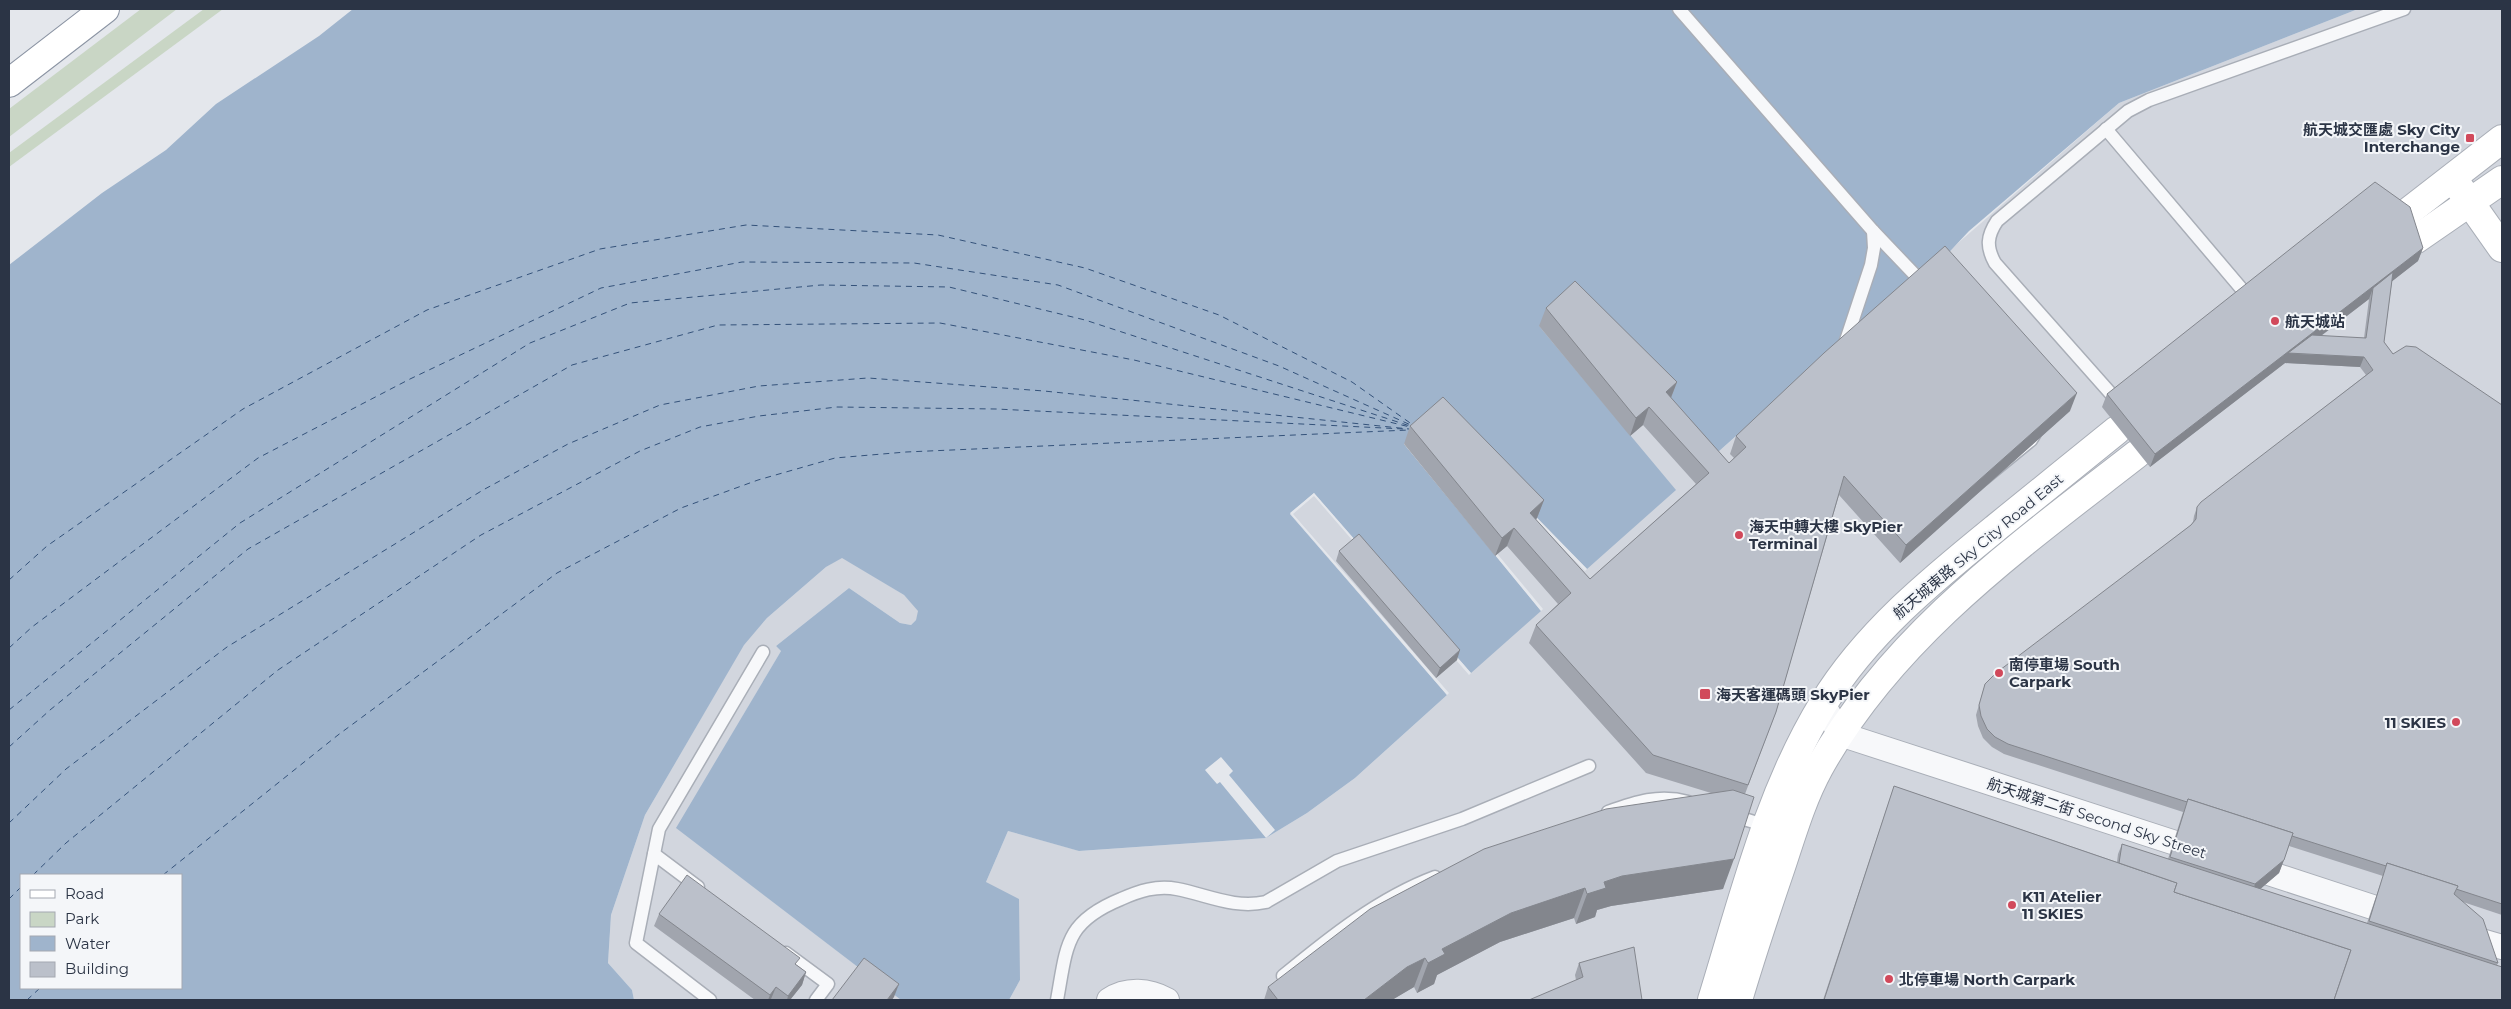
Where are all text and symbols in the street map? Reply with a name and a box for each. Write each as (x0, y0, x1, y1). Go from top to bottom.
place label: 航天城交匯處 Sky City Interchange (2303, 120, 2461, 156)
marker: 航天城交匯處 Sky City Interchange (2464, 132, 2476, 144)
place label: 航天城站 (2285, 312, 2345, 331)
marker: 航天城站 (2269, 315, 2281, 327)
street label: 航天城東路 Sky City Road East (1889, 469, 2067, 623)
place label: 海天中轉大樓 SkyPier Terminal (1749, 517, 1903, 553)
marker: 海天中轉大樓 SkyPier Terminal (1733, 529, 1745, 541)
place label: 南停車場 South Carpark (2009, 655, 2120, 691)
marker: 南停車場 South Carpark (1993, 667, 2005, 679)
place label: 海天客運碼頭 SkyPier (1716, 685, 1870, 704)
marker: 海天客運碼頭 SkyPier (1698, 687, 1712, 701)
place label: 11 SKIES (2385, 713, 2446, 732)
marker: 11 SKIES (2450, 716, 2462, 728)
street label: 航天城第二街 Second Sky Street (1985, 774, 2209, 862)
legend (20, 874, 182, 989)
text: Road (65, 884, 104, 903)
place label: K11 Atelier 11 SKIES (2022, 887, 2102, 923)
marker: K11 Atelier 11 SKIES (2006, 899, 2018, 911)
text: Park (65, 909, 99, 928)
text: Water (65, 934, 111, 953)
text: Building (65, 959, 129, 978)
place label: 北停車場 North Carpark (1899, 970, 2075, 989)
marker: 北停車場 North Carpark (1883, 973, 1895, 985)

